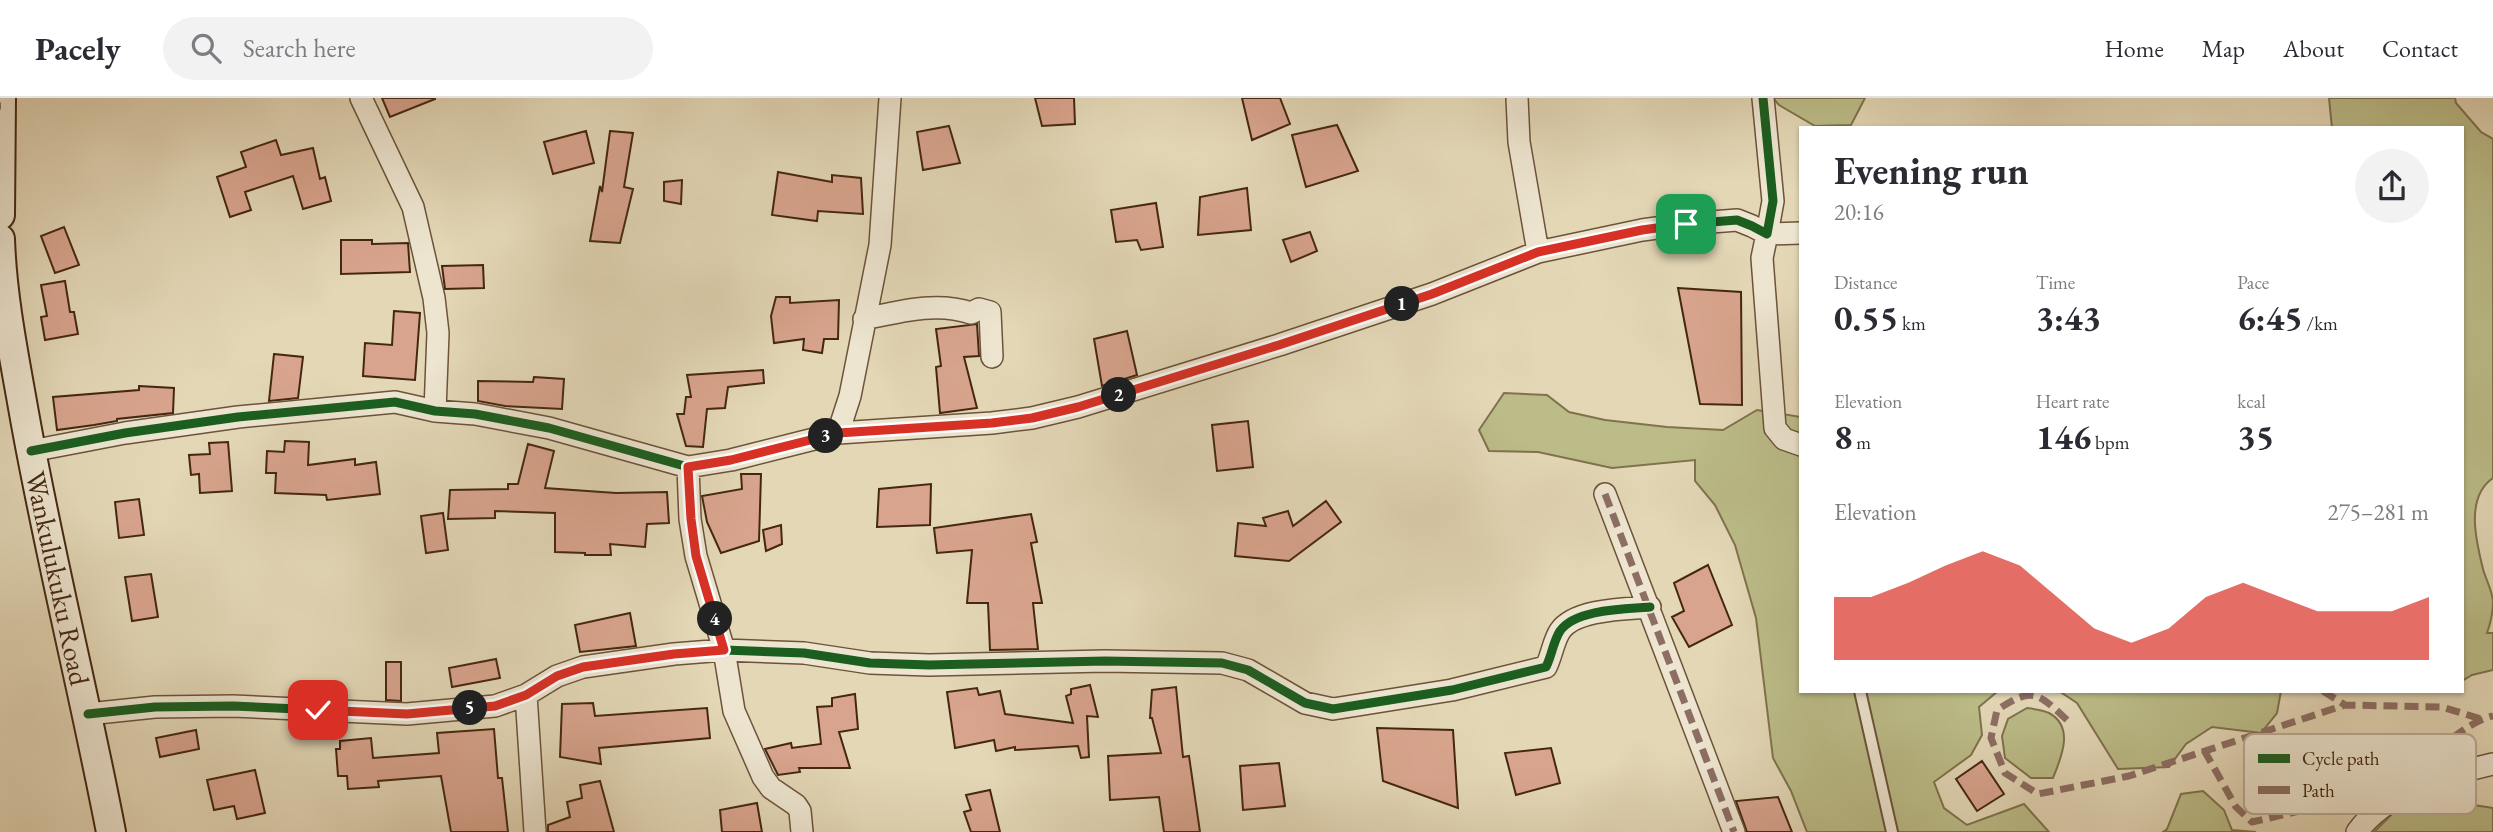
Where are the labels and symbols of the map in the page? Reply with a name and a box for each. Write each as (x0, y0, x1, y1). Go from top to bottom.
pin (1656, 194, 1716, 254)
pin: 1 (1384, 286, 1420, 322)
pin: 2 (1102, 378, 1136, 412)
pin: 3 (808, 418, 844, 454)
street label: Wankulukuku Road (18, 468, 98, 689)
pin: 4 (698, 602, 732, 636)
pin (288, 680, 348, 740)
pin: 5 (452, 690, 488, 726)
legend (2244, 734, 2476, 814)
text: Cycle path (2302, 746, 2380, 771)
text: Path (2302, 778, 2335, 803)

